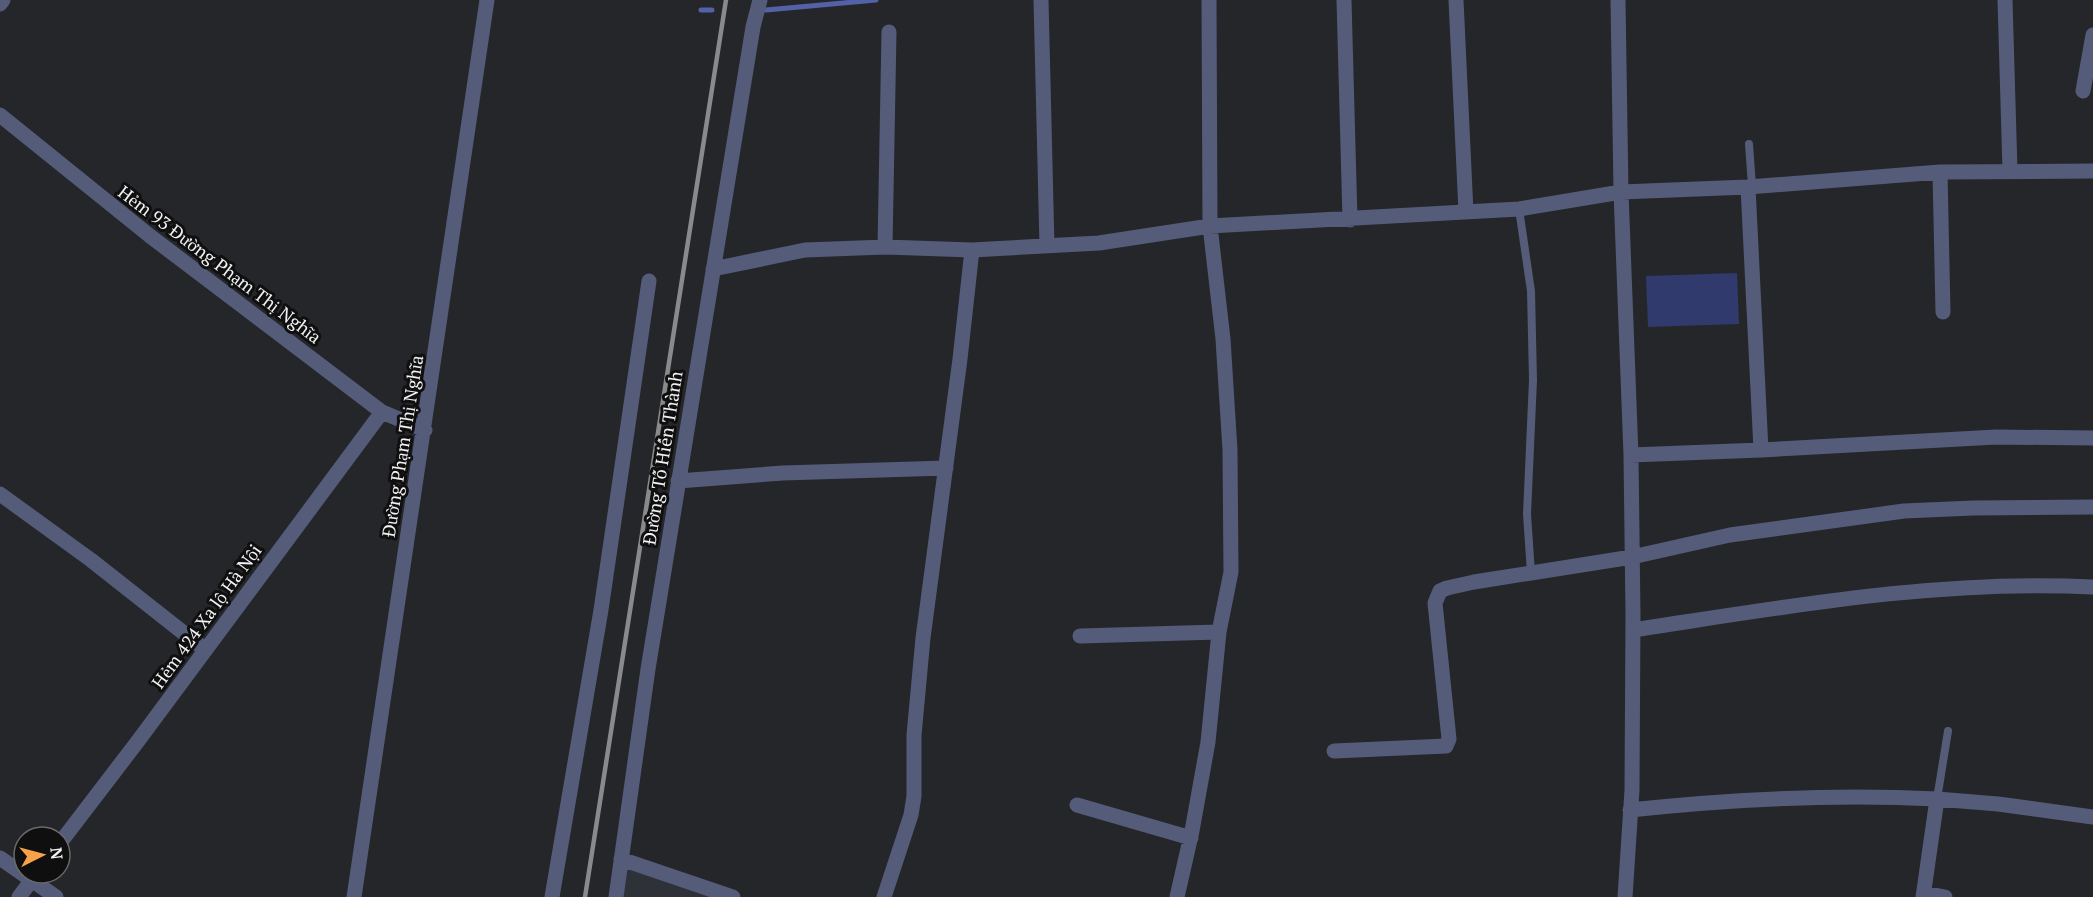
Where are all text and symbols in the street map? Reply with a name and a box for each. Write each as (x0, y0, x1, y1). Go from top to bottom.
street label: Hẻm 93 Đường Phạm Thị Nghĩa (113, 180, 327, 348)
street label: Đường Phạm Thị Nghĩa (376, 353, 428, 539)
street label: Đường Tố Hiến Thành (636, 369, 688, 547)
street label: Hẻm 424 Xa lộ Hà Nội (146, 539, 266, 693)
north arrow (12, 825, 72, 885)
text: N (45, 846, 68, 861)

